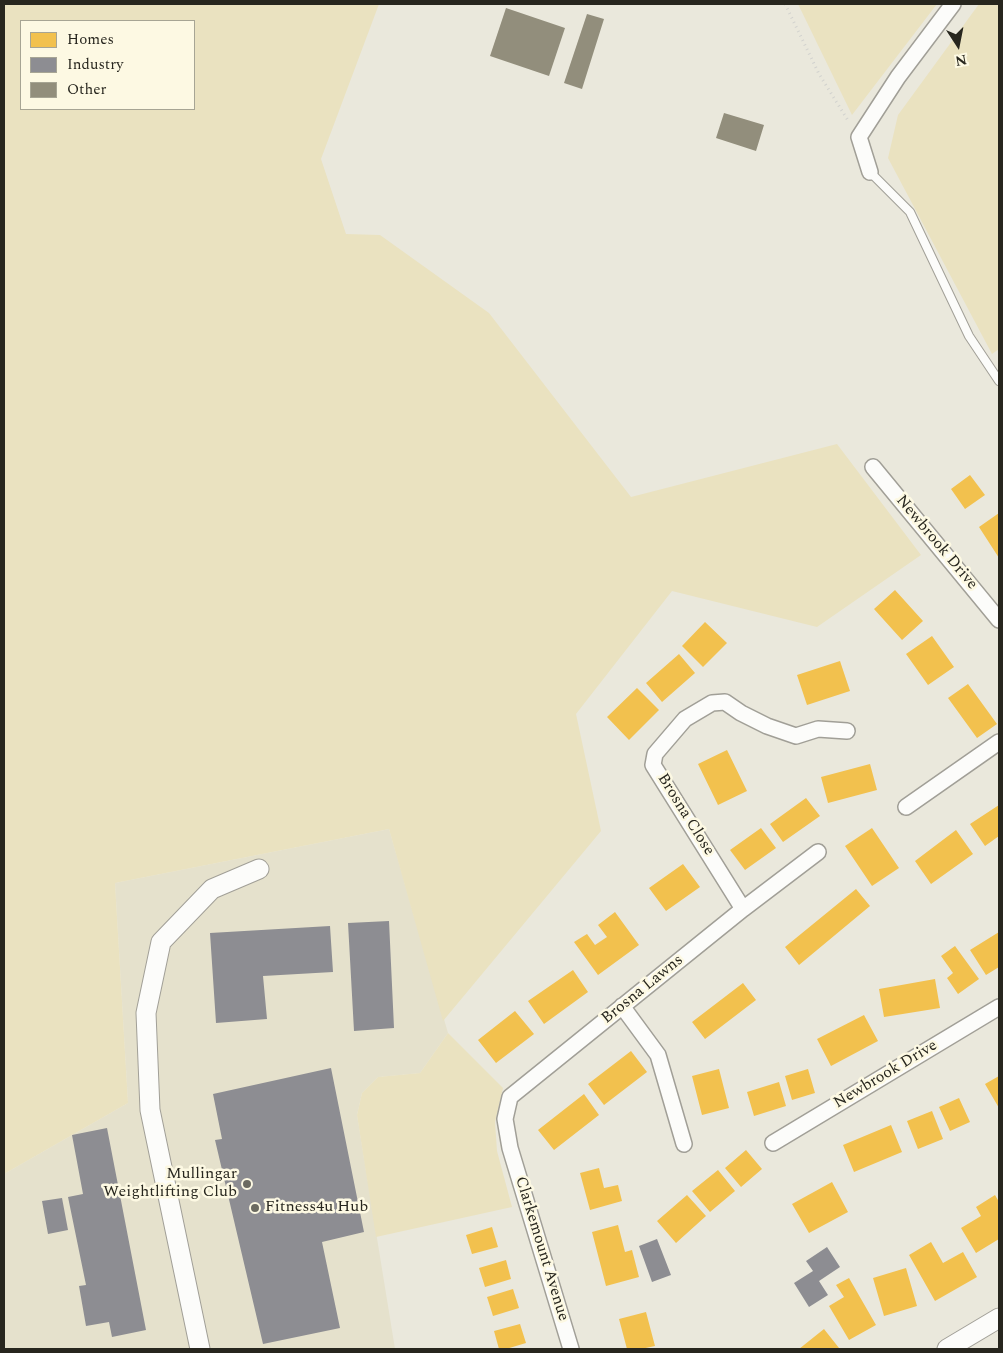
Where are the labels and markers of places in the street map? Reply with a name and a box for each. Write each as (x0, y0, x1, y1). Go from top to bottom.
place label: Mullingar Weightlifting Club (103, 1165, 237, 1203)
marker: Mullingar Weightlifting Club (241, 1178, 253, 1190)
place label: Fitness4u Hub (265, 1198, 368, 1218)
marker: Fitness4u Hub (249, 1202, 261, 1214)

